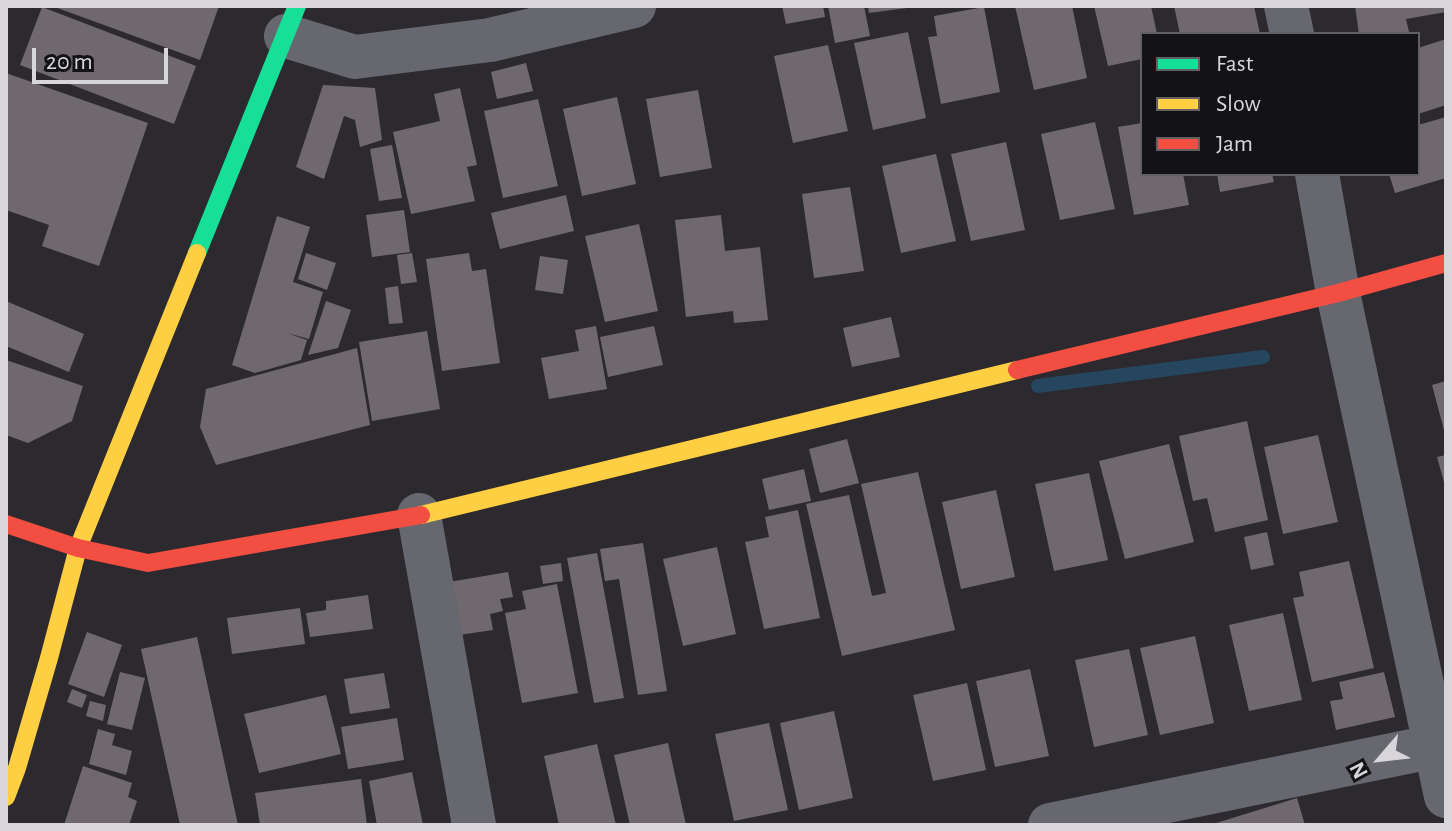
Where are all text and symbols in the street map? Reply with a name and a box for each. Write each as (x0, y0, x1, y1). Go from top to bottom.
scale bar (36, 32, 172, 82)
legend (1140, 32, 1420, 176)
text: 20 m (46, 50, 93, 74)
text: Fast (1216, 52, 1253, 76)
text: Slow (1216, 92, 1261, 116)
text: Jam (1216, 132, 1253, 156)
north arrow (1340, 719, 1420, 799)
text: N (1346, 758, 1372, 782)

